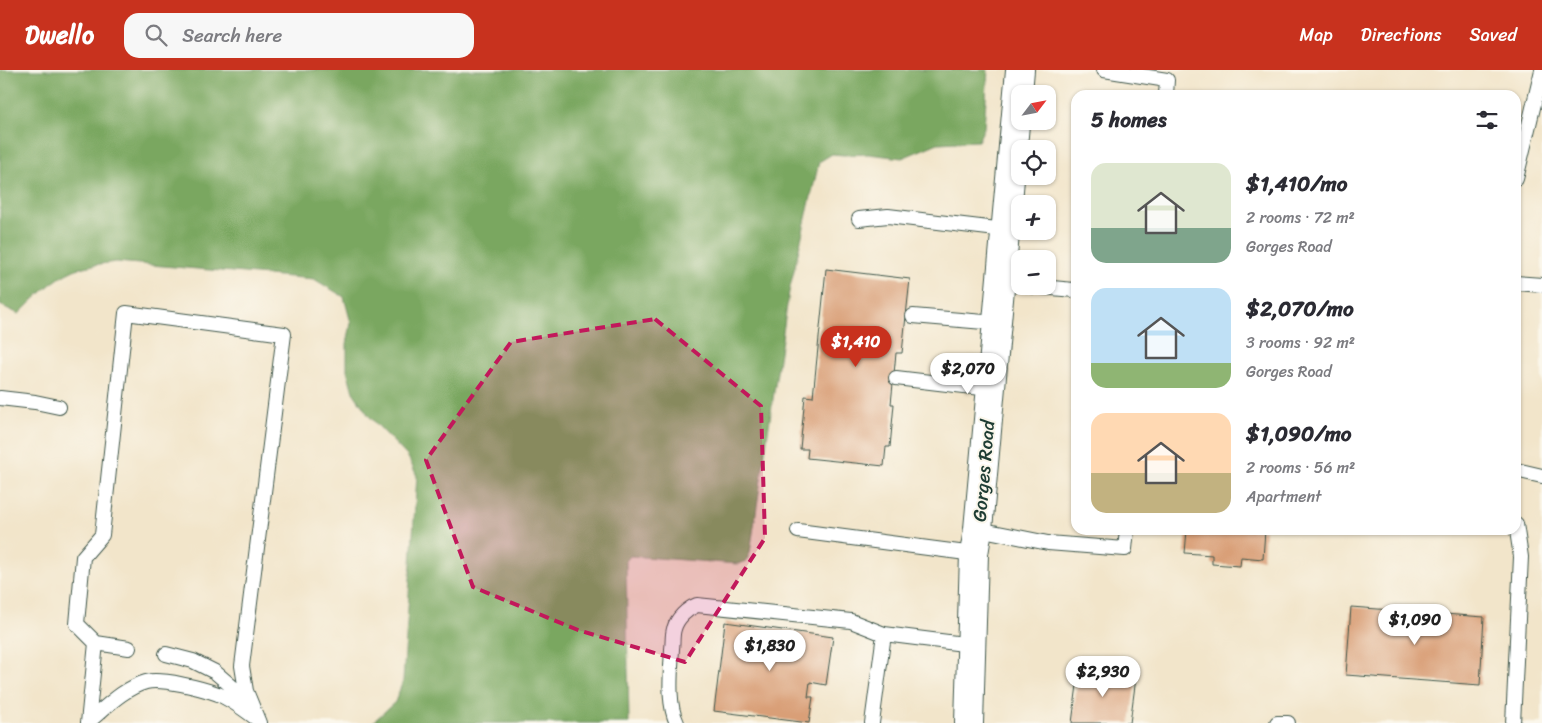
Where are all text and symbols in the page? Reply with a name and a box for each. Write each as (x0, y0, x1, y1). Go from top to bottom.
search box (124, 13, 474, 58)
text: Dwello (25, 14, 94, 56)
text: Search here (182, 19, 282, 52)
text: Map (1300, 19, 1333, 51)
text: Directions (1361, 19, 1442, 51)
text: Saved (1470, 19, 1517, 51)
icon: search (142, 21, 170, 49)
north arrow (1011, 85, 1056, 130)
map controls (1011, 85, 1056, 295)
text: 5 homes (1091, 101, 1167, 139)
icon: filters (1473, 106, 1501, 134)
button: locate (1011, 140, 1056, 185)
text: $1,410/mo (1246, 165, 1347, 203)
icon: home (1131, 183, 1191, 243)
button: + (1011, 195, 1056, 240)
text: 2 rooms · 72 m² (1246, 203, 1355, 232)
text: Gorges Road (1246, 232, 1332, 261)
button: − (1011, 250, 1056, 295)
text: $2,070/mo (1246, 290, 1354, 328)
icon: home (1131, 308, 1191, 368)
pin: $1,410 (815, 326, 897, 368)
text: $1,410 (832, 327, 880, 356)
text: 3 rooms · 92 m² (1246, 328, 1355, 357)
pin: $2,070 (927, 352, 1009, 395)
text: $2,070 (941, 354, 995, 383)
text: Gorges Road (1246, 357, 1332, 386)
text: $1,090/mo (1246, 415, 1351, 453)
street label: Gorges Road (963, 417, 1005, 523)
icon: home (1131, 433, 1191, 493)
text: 2 rooms · 56 m² (1246, 453, 1355, 482)
text: Apartment (1246, 482, 1322, 511)
pin: $1,090 (1374, 604, 1456, 646)
text: $1,090 (1389, 605, 1441, 634)
pin: $1,830 (729, 630, 811, 672)
text: $1,830 (745, 631, 795, 660)
pin: $2,930 (1062, 656, 1144, 698)
text: $2,930 (1076, 657, 1130, 686)

